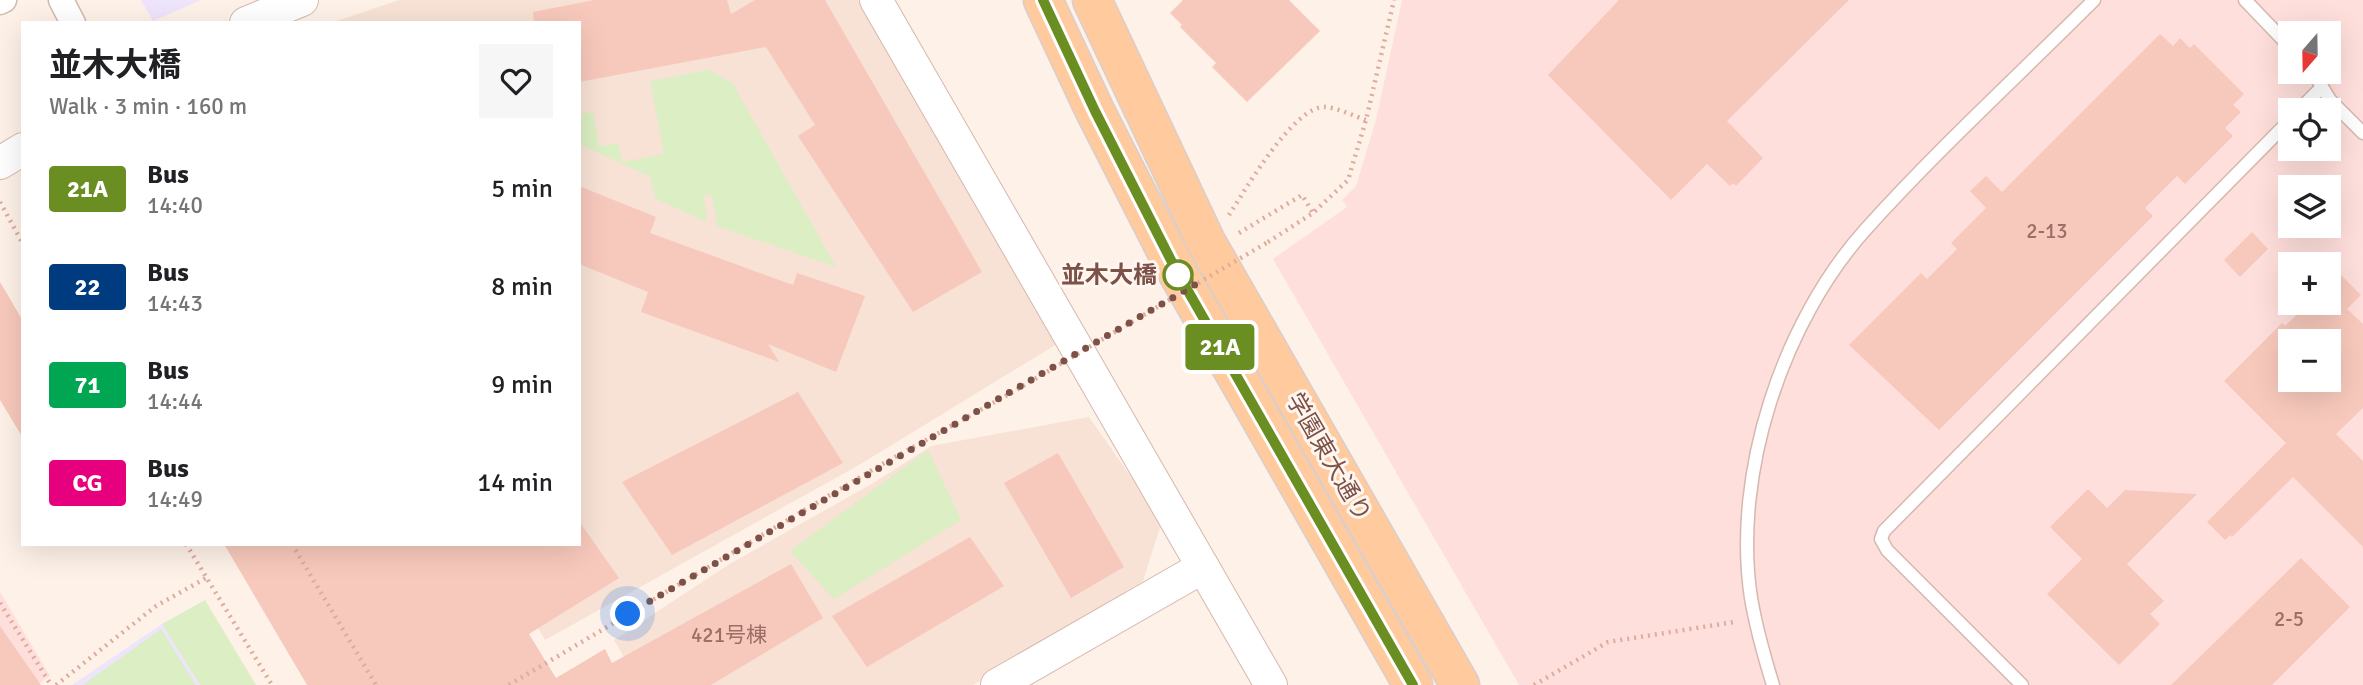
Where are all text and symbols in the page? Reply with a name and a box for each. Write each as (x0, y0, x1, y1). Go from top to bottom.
north arrow (2278, 21, 2342, 84)
map controls (2278, 21, 2341, 392)
button: heart (479, 44, 553, 118)
text: 並木大橋 (49, 45, 181, 86)
text: Walk · 3 min · 160 m (49, 92, 247, 121)
button: locate (2278, 98, 2341, 161)
text: Bus (147, 159, 189, 191)
text: 5 min (491, 173, 553, 205)
text: 21A (67, 174, 108, 204)
button: layers (2278, 175, 2341, 238)
text: 14:40 (147, 191, 203, 220)
house number: 2-13 (2026, 218, 2068, 244)
button: + (2278, 252, 2341, 315)
text: Bus (147, 257, 189, 289)
place label: 並木大橋 (1061, 260, 1157, 290)
marker: 並木大橋 (1163, 260, 1193, 290)
text: 8 min (491, 271, 553, 303)
text: 22 (75, 272, 100, 302)
text: 14:43 (147, 289, 203, 318)
line badge: 21A (1180, 324, 1260, 370)
button: − (2278, 329, 2341, 392)
text: 21A (1199, 332, 1241, 362)
text: Bus (147, 355, 189, 387)
text: 9 min (491, 369, 553, 401)
text: 71 (75, 370, 100, 400)
text: 14:44 (147, 387, 203, 416)
street label: 学園東大通り (1280, 387, 1378, 527)
text: Bus (147, 453, 189, 485)
text: 14 min (477, 467, 553, 499)
text: CG (72, 468, 103, 498)
text: 14:49 (147, 485, 203, 514)
your location (610, 596, 645, 631)
house number: 2-5 (2274, 606, 2304, 632)
house number: 421号棟 (691, 622, 767, 648)

